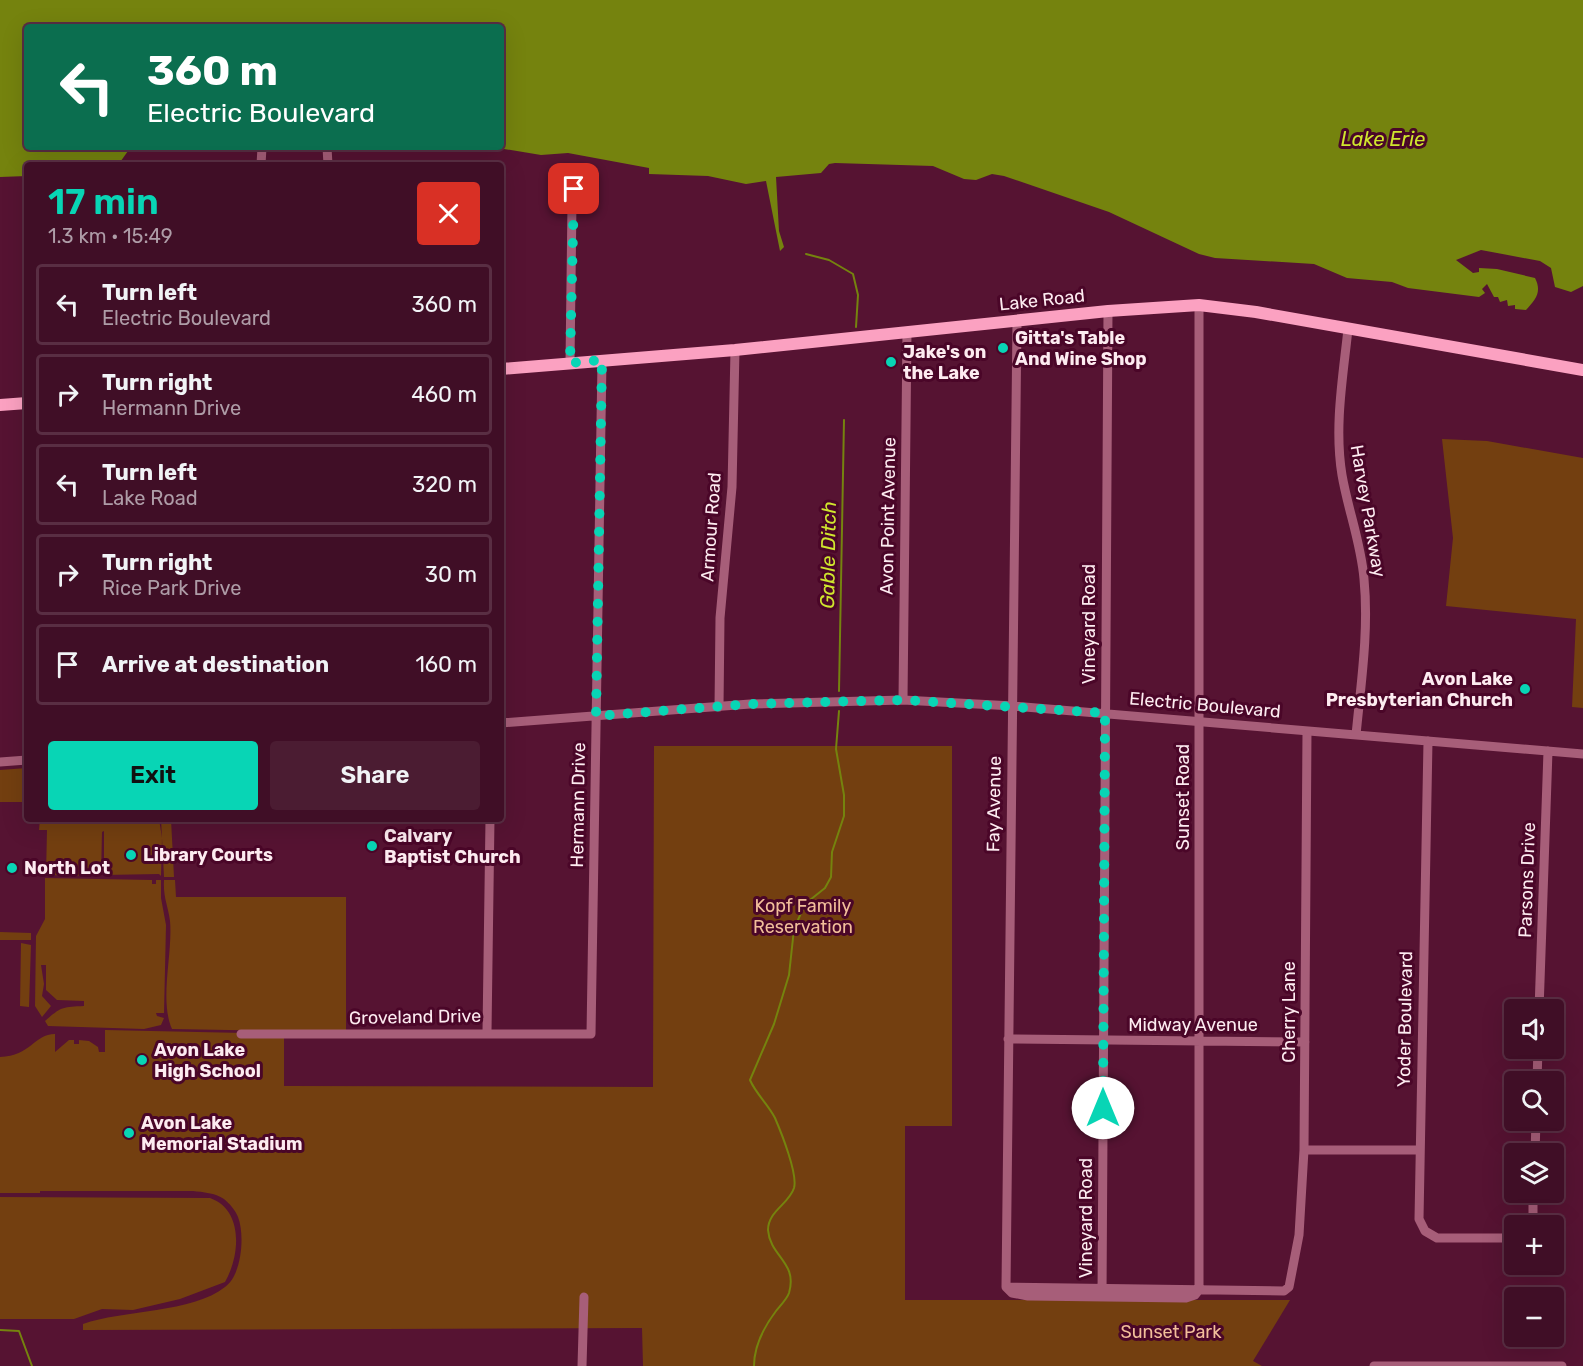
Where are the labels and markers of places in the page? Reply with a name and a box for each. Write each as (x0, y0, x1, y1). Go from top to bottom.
pin (548, 163, 599, 214)
place label: Gitta's Table And Wine Shop (1015, 327, 1147, 370)
place label: Jake's on the Lake (903, 341, 986, 384)
marker: Gitta's Table And Wine Shop (996, 341, 1010, 355)
marker: Jake's on the Lake (884, 355, 898, 369)
place label: Avon Lake Presbyterian Church (1326, 668, 1513, 711)
marker: Avon Lake Presbyterian Church (1518, 682, 1532, 696)
place label: Calvary Baptist Church (384, 825, 521, 868)
marker: Calvary Baptist Church (365, 839, 379, 853)
place label: Library Courts (143, 844, 273, 866)
marker: Library Courts (124, 848, 138, 862)
place label: North Lot (24, 857, 110, 879)
marker: North Lot (5, 861, 19, 875)
place label: Avon Lake High School (154, 1039, 261, 1082)
marker: Avon Lake High School (135, 1053, 149, 1067)
place label: Avon Lake Memorial Stadium (141, 1112, 303, 1155)
marker: Avon Lake Memorial Stadium (122, 1126, 136, 1140)

